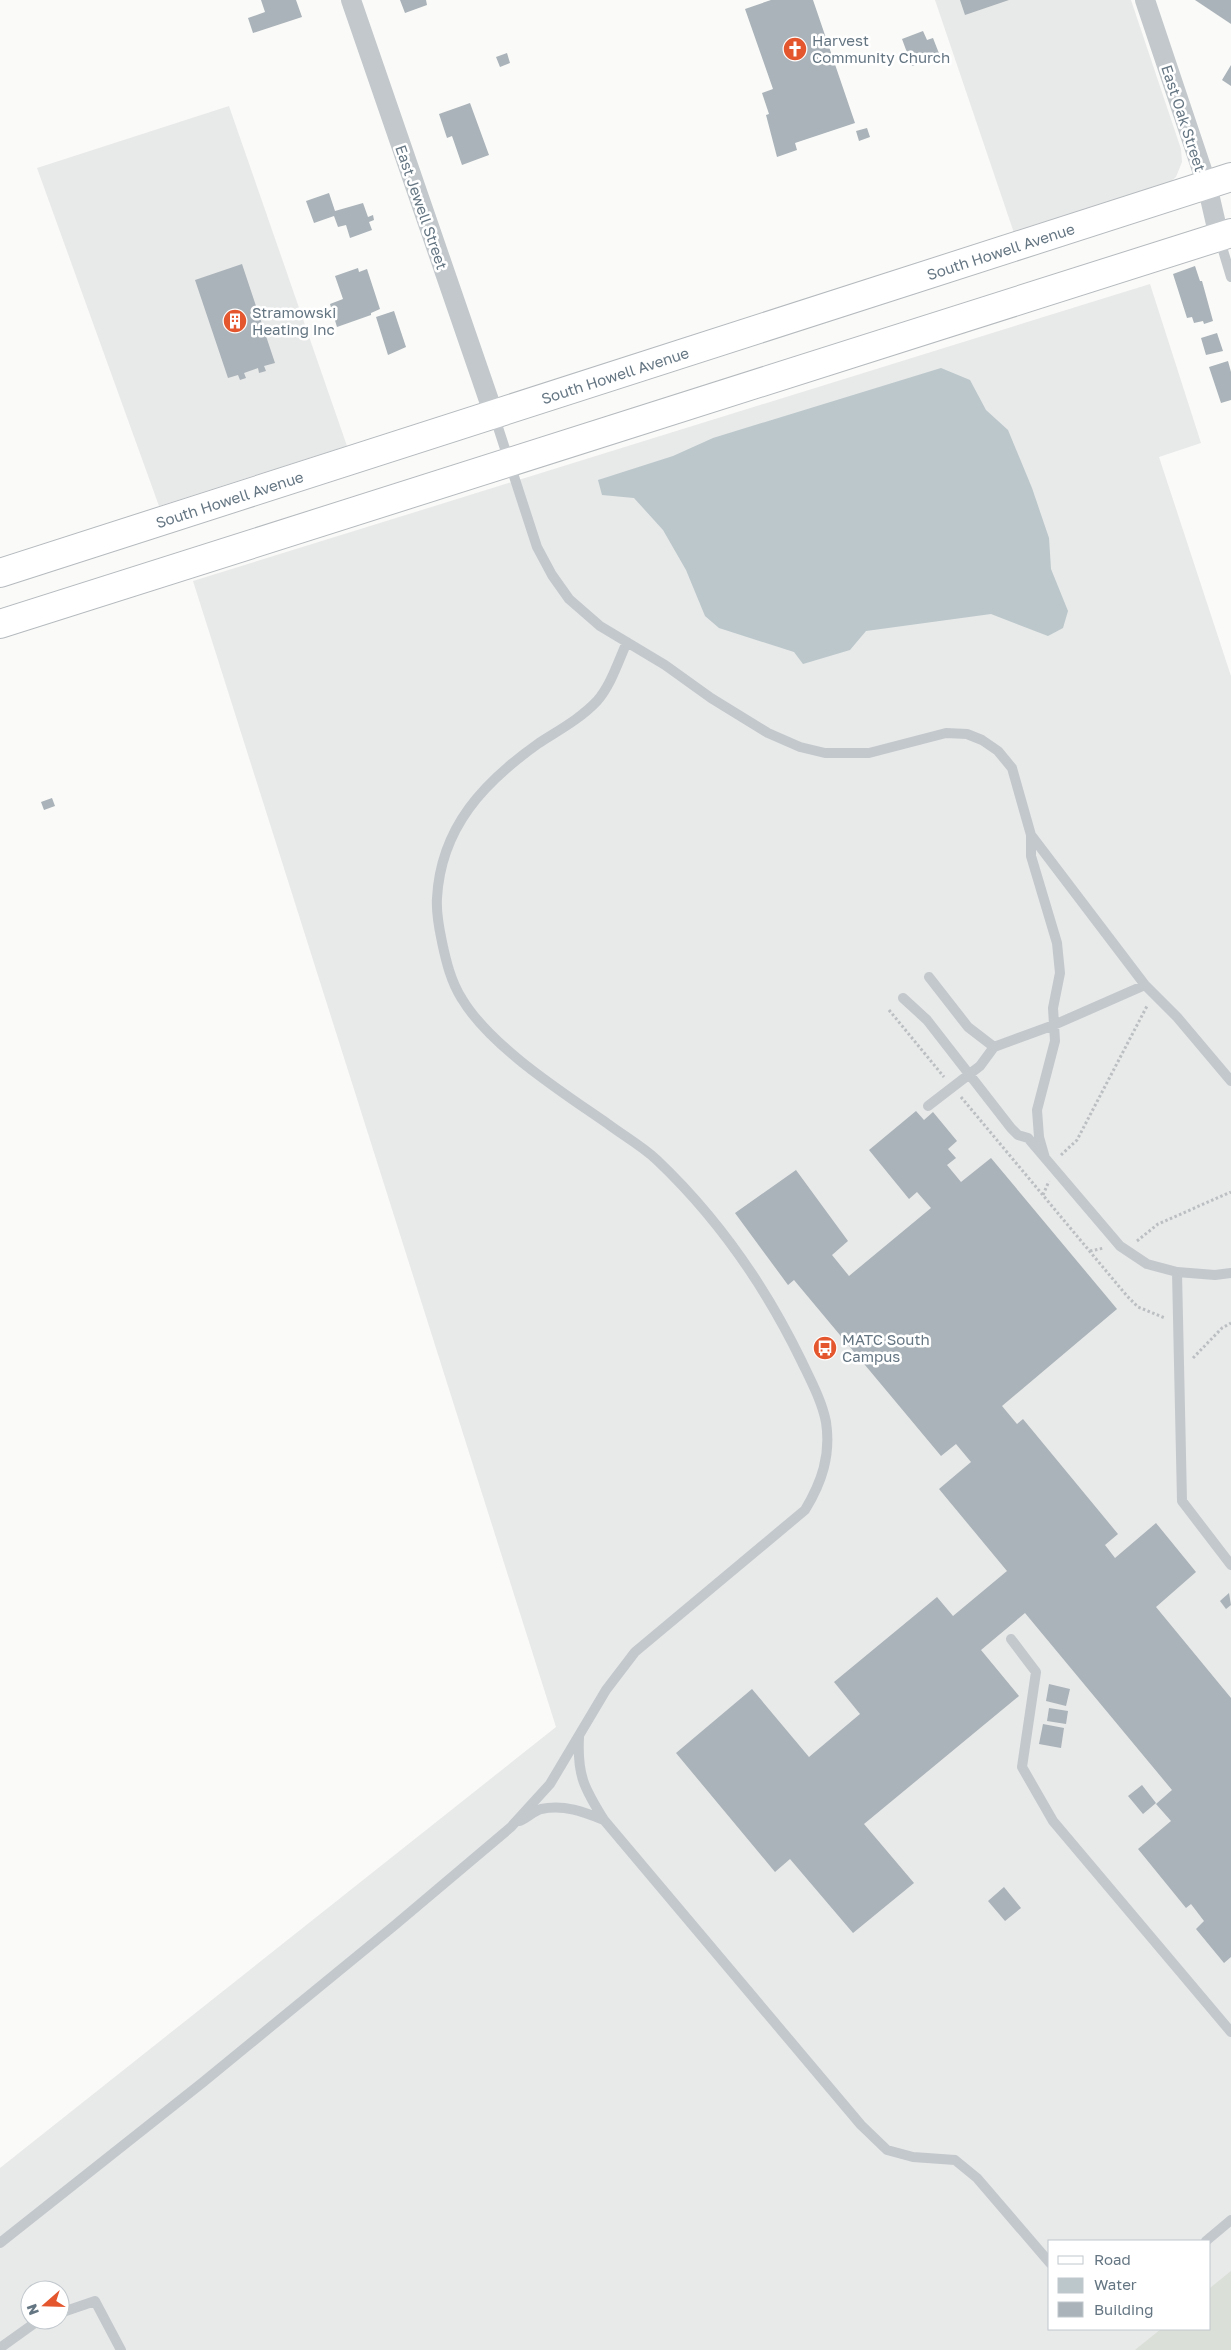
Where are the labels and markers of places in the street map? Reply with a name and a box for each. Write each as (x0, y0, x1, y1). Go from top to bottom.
place label: Harvest Community Church (812, 31, 950, 66)
church icon: Harvest Community Church (782, 36, 808, 62)
place label: Stramowski Heating Inc (252, 303, 336, 338)
building icon: Stramowski Heating Inc (222, 308, 248, 334)
place label: MATC South Campus (842, 1330, 930, 1365)
bus stop icon: MATC South Campus (812, 1335, 838, 1361)

